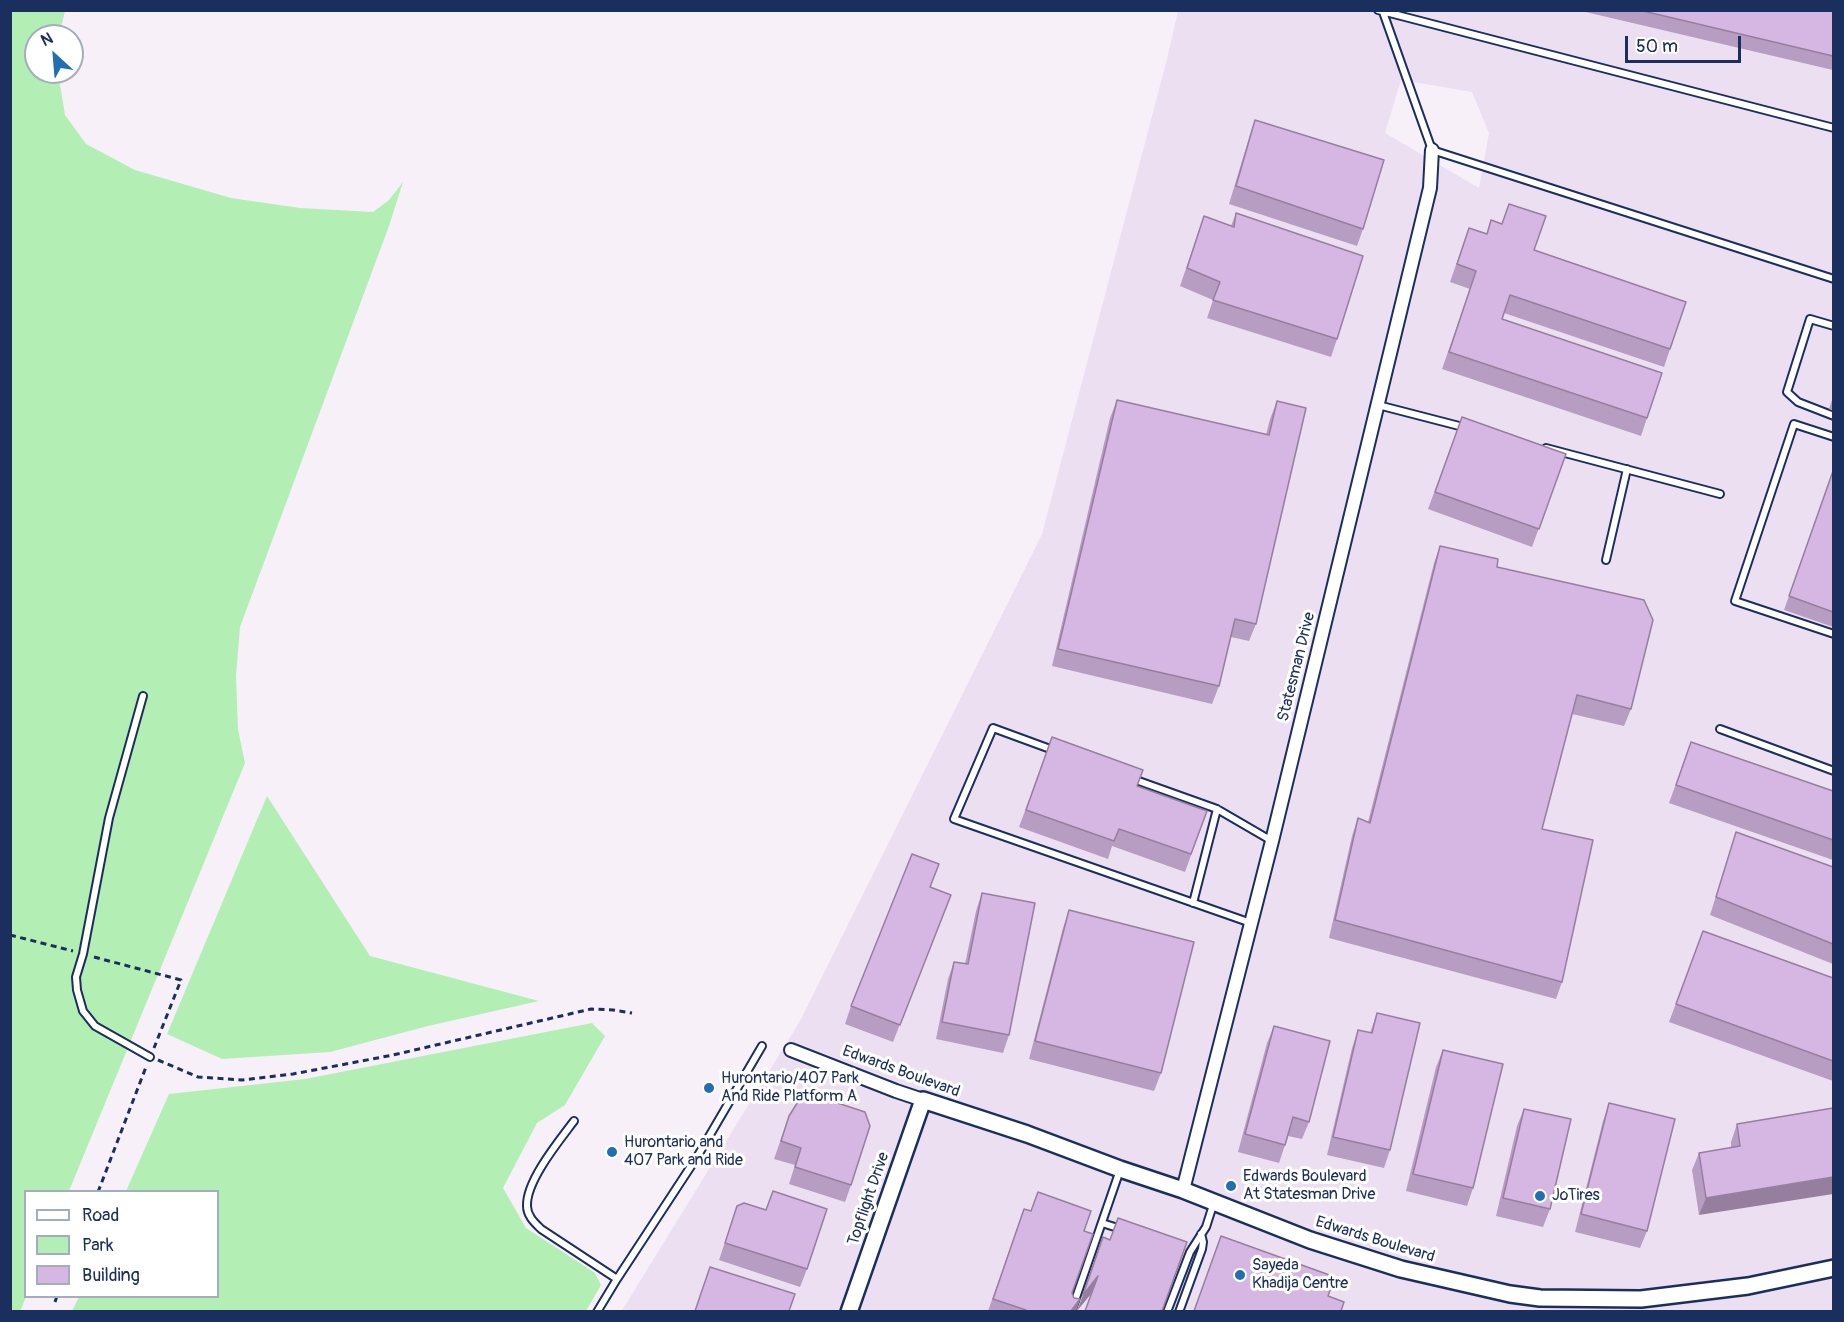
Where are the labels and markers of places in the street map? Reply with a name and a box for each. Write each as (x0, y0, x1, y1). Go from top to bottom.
place label: Hurontario/407 Park And Ride Platform A (721, 1069, 859, 1107)
marker: Hurontario/407 Park And Ride Platform A (702, 1081, 716, 1095)
place label: Hurontario and 407 Park and Ride (624, 1133, 743, 1171)
marker: Hurontario and 407 Park and Ride (605, 1145, 619, 1159)
place label: Edwards Boulevard At Statesman Drive (1243, 1167, 1375, 1205)
marker: Edwards Boulevard At Statesman Drive (1224, 1179, 1238, 1193)
place label: JoTires (1552, 1186, 1600, 1206)
marker: JoTires (1533, 1189, 1547, 1203)
place label: Sayeda Khadija Centre (1252, 1256, 1348, 1294)
marker: Sayeda Khadija Centre (1233, 1268, 1247, 1282)

